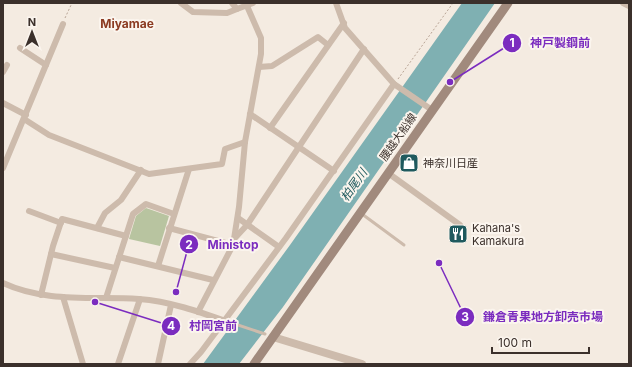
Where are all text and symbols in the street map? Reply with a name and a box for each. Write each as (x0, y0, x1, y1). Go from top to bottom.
north arrow (12, 12, 52, 52)
text: N (28, 15, 36, 29)
district label: Miyamae (100, 16, 154, 31)
callout: 神戸製鋼前 (502, 31, 598, 55)
text: 1 (509, 35, 515, 50)
text: 神戸製鋼前 (530, 35, 590, 50)
street label: 腰越大船線 (376, 110, 420, 164)
shop icon: 神奈川日産 (398, 152, 420, 174)
place label: 神奈川日産 (423, 156, 478, 170)
water label: 柏尾川 (337, 164, 371, 204)
place label: Kahana's Kamakura (472, 221, 524, 248)
restaurant icon: Kahana's Kamakura (447, 223, 469, 245)
callout: Ministop (179, 232, 266, 256)
text: 2 (185, 237, 193, 252)
text: Ministop (207, 237, 259, 252)
callout: 鎌倉青果地方卸売市場 (455, 305, 611, 329)
text: 3 (461, 309, 469, 324)
text: 鎌倉青果地方卸売市場 (483, 309, 603, 324)
callout: 村岡宮前 (161, 314, 245, 338)
text: 4 (167, 318, 175, 333)
text: 村岡宮前 (189, 318, 237, 333)
scale bar (492, 329, 589, 355)
text: 100 m (498, 335, 532, 350)

